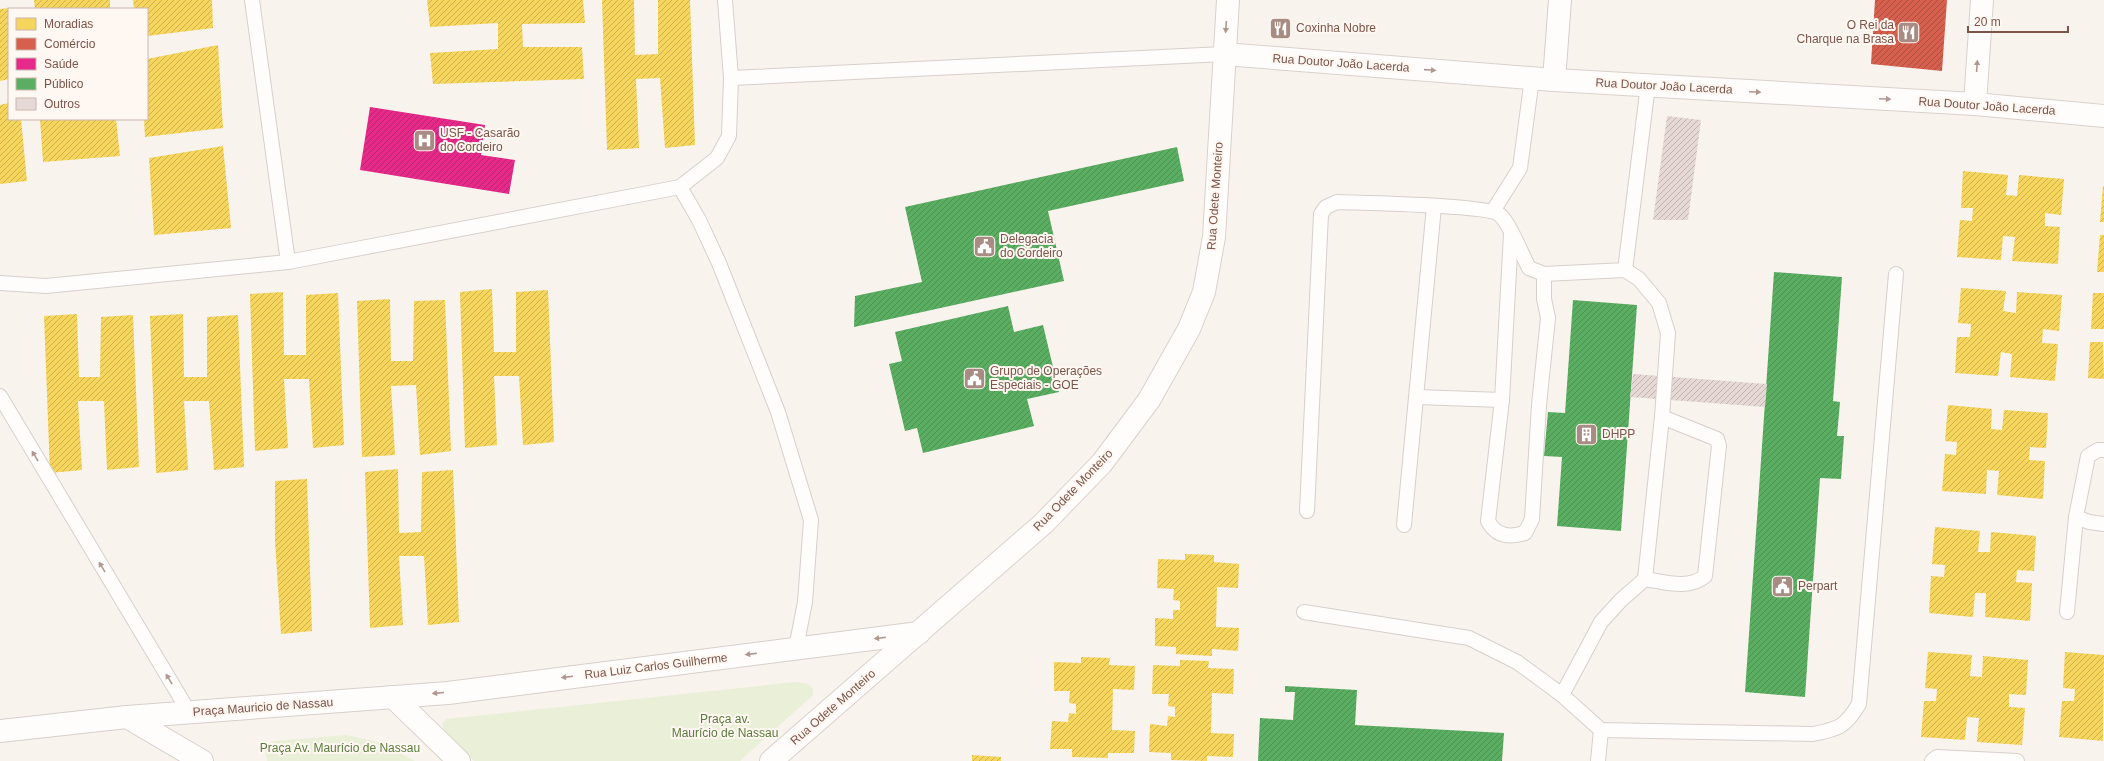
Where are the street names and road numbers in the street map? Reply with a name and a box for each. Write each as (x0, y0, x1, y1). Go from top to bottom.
street label: Rua Doutor João Lacerda (1272, 51, 1410, 75)
street label: Rua Doutor João Lacerda (1595, 75, 1733, 97)
street label: Rua Doutor João Lacerda (1918, 94, 2056, 118)
street label: Rua Odete Monteiro (1204, 141, 1226, 250)
street label: Rua Odete Monteiro (1030, 446, 1116, 534)
street label: Rua Luiz Carlos Guilherme (584, 650, 729, 682)
street label: Rua Odete Monteiro (788, 666, 879, 748)
street label: Praça Mauricio de Nassau (192, 695, 334, 719)

